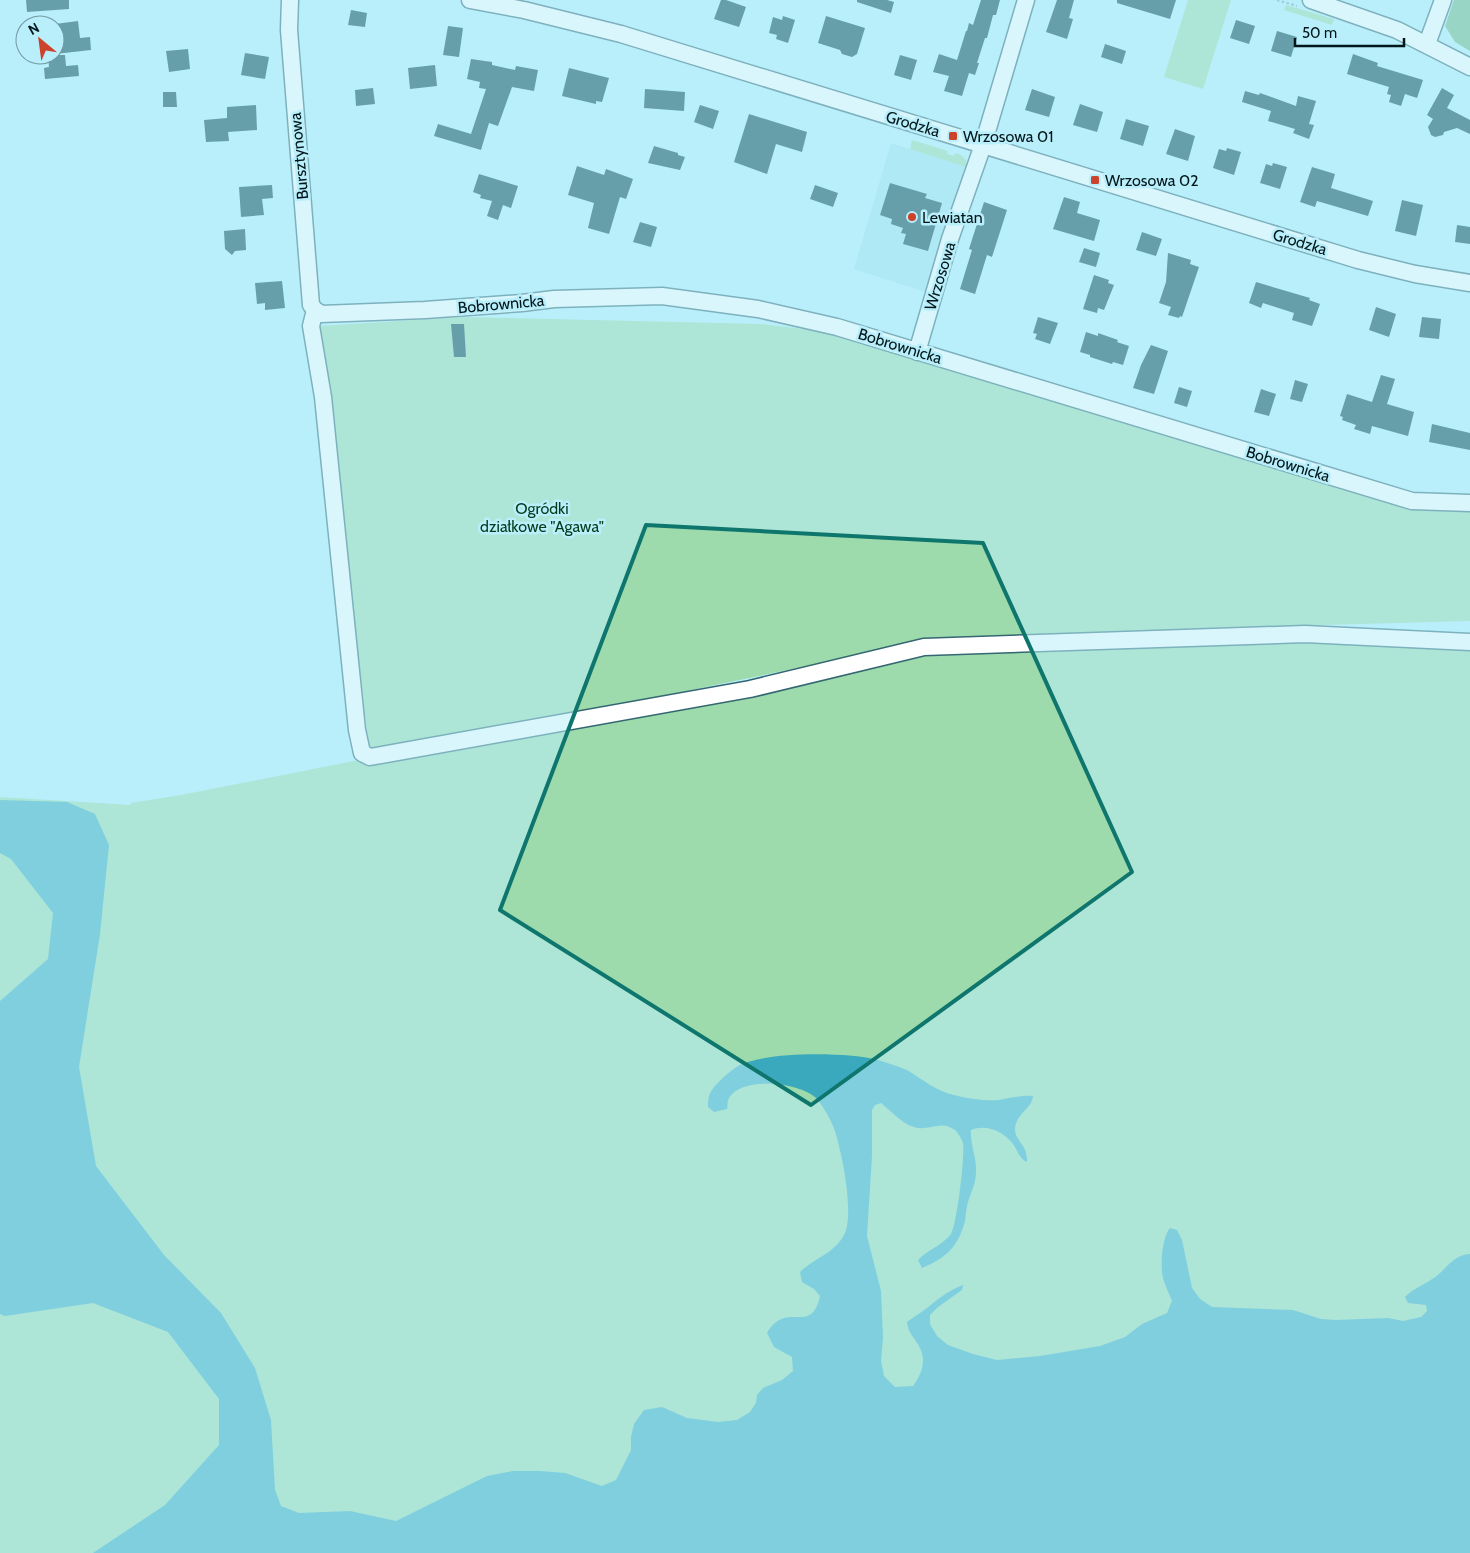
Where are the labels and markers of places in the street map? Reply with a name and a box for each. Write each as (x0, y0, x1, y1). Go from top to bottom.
place label: Wrzosowa 01 (963, 127, 1053, 146)
marker: Wrzosowa 01 (947, 130, 959, 142)
place label: Wrzosowa 02 (1105, 171, 1199, 190)
marker: Wrzosowa 02 (1089, 174, 1101, 186)
place label: Lewiatan (922, 208, 983, 227)
marker: Lewiatan (906, 211, 918, 223)

